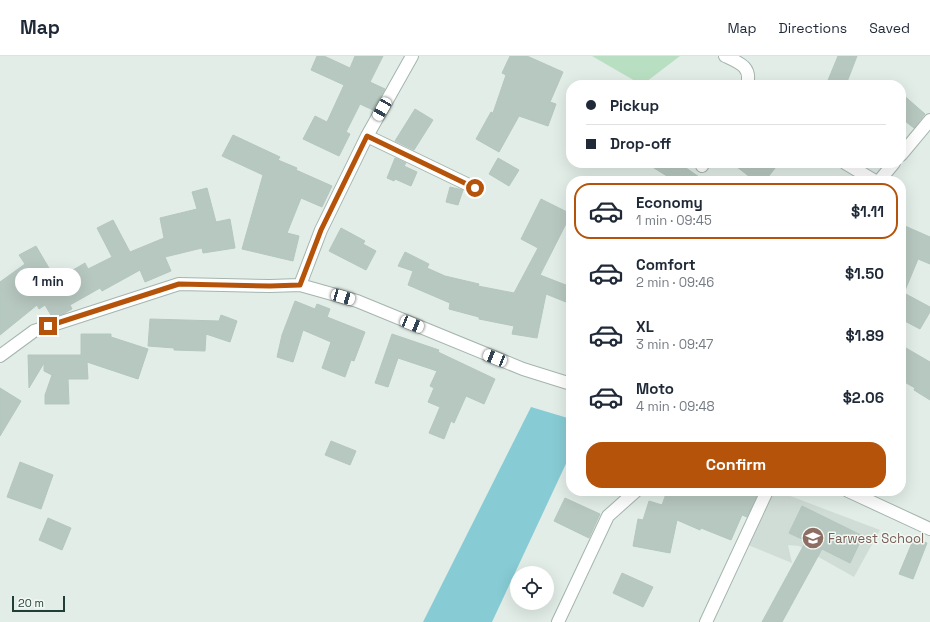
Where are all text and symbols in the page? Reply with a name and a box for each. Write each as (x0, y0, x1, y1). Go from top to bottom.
text: Map (20, 15, 60, 40)
text: Map (727, 19, 757, 37)
text: Directions (779, 19, 847, 37)
text: Saved (869, 19, 910, 37)
car (371, 96, 393, 122)
text: Pickup (610, 96, 659, 115)
text: Drop-off (610, 134, 671, 153)
route start (466, 179, 484, 197)
icon: car (588, 193, 624, 229)
text: Economy (636, 193, 703, 212)
text: $1.11 (851, 202, 884, 221)
text: 1 min · 09:45 (636, 212, 712, 229)
icon: car (588, 255, 624, 291)
text: Comfort (636, 255, 696, 274)
text: $1.50 (845, 264, 884, 283)
callout: 1 min (15, 268, 81, 296)
text: 1 min (32, 273, 64, 290)
text: 2 min · 09:46 (636, 274, 714, 291)
car (330, 288, 356, 306)
car (399, 314, 425, 334)
route end (39, 317, 57, 335)
icon: car (588, 317, 624, 353)
text: XL (636, 317, 654, 336)
text: $1.89 (845, 326, 884, 345)
text: 3 min · 09:47 (636, 336, 713, 353)
car (482, 348, 508, 368)
icon: car (588, 379, 624, 415)
text: Moto (636, 379, 674, 398)
text: $2.06 (843, 388, 884, 407)
text: 4 min · 09:48 (636, 398, 715, 415)
button: Confirm (586, 442, 886, 488)
school or university icon: Farwest School (800, 525, 826, 551)
place label: Farwest School (828, 530, 924, 547)
map controls (510, 566, 554, 610)
button: locate (510, 566, 554, 610)
scale bar (12, 594, 65, 613)
text: 20 m (18, 596, 44, 610)

